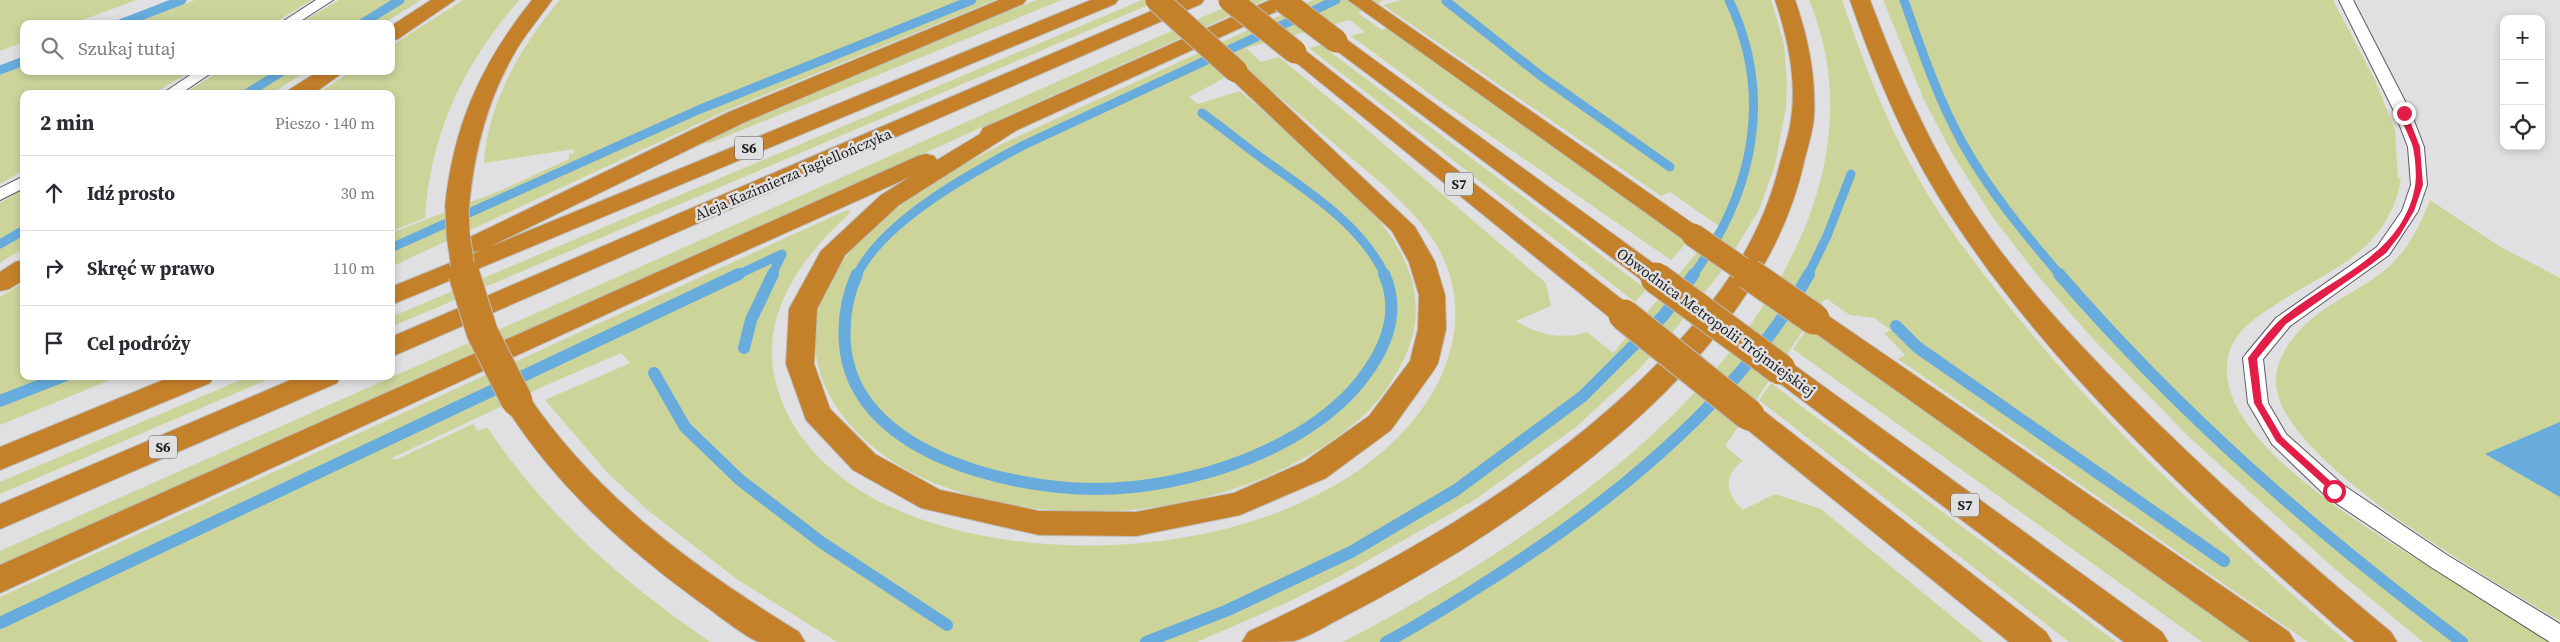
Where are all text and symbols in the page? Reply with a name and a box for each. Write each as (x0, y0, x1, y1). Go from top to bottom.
map controls (2500, 15, 2545, 150)
button: + (2500, 15, 2545, 60)
search box (20, 20, 395, 75)
icon: search (38, 34, 66, 62)
text: Szukaj tutaj (78, 35, 176, 61)
button: − (2500, 60, 2545, 105)
route end (2393, 102, 2416, 125)
button: locate (2500, 105, 2545, 150)
text: 2 min (40, 108, 95, 137)
text: Pieszo · 140 m (275, 112, 375, 134)
street label: Aleja Kazimierza Jagiellończyka (691, 123, 895, 225)
road number: S6 (735, 136, 763, 160)
road number: S7 (1445, 172, 1473, 195)
icon: ahead (40, 179, 68, 207)
text: Idź prosto (87, 180, 175, 206)
text: 30 m (341, 182, 375, 204)
street label: Obwodnica Metropolii Trójmiejskiej (1613, 243, 1819, 401)
icon: right (40, 254, 68, 282)
text: Skręć w prawo (87, 255, 215, 281)
text: 110 m (333, 257, 375, 279)
icon: arrive (40, 329, 68, 357)
text: Cel podróży (87, 330, 191, 356)
road number: S6 (149, 436, 177, 458)
route start (2323, 480, 2346, 503)
road number: S7 (1951, 494, 1979, 516)

